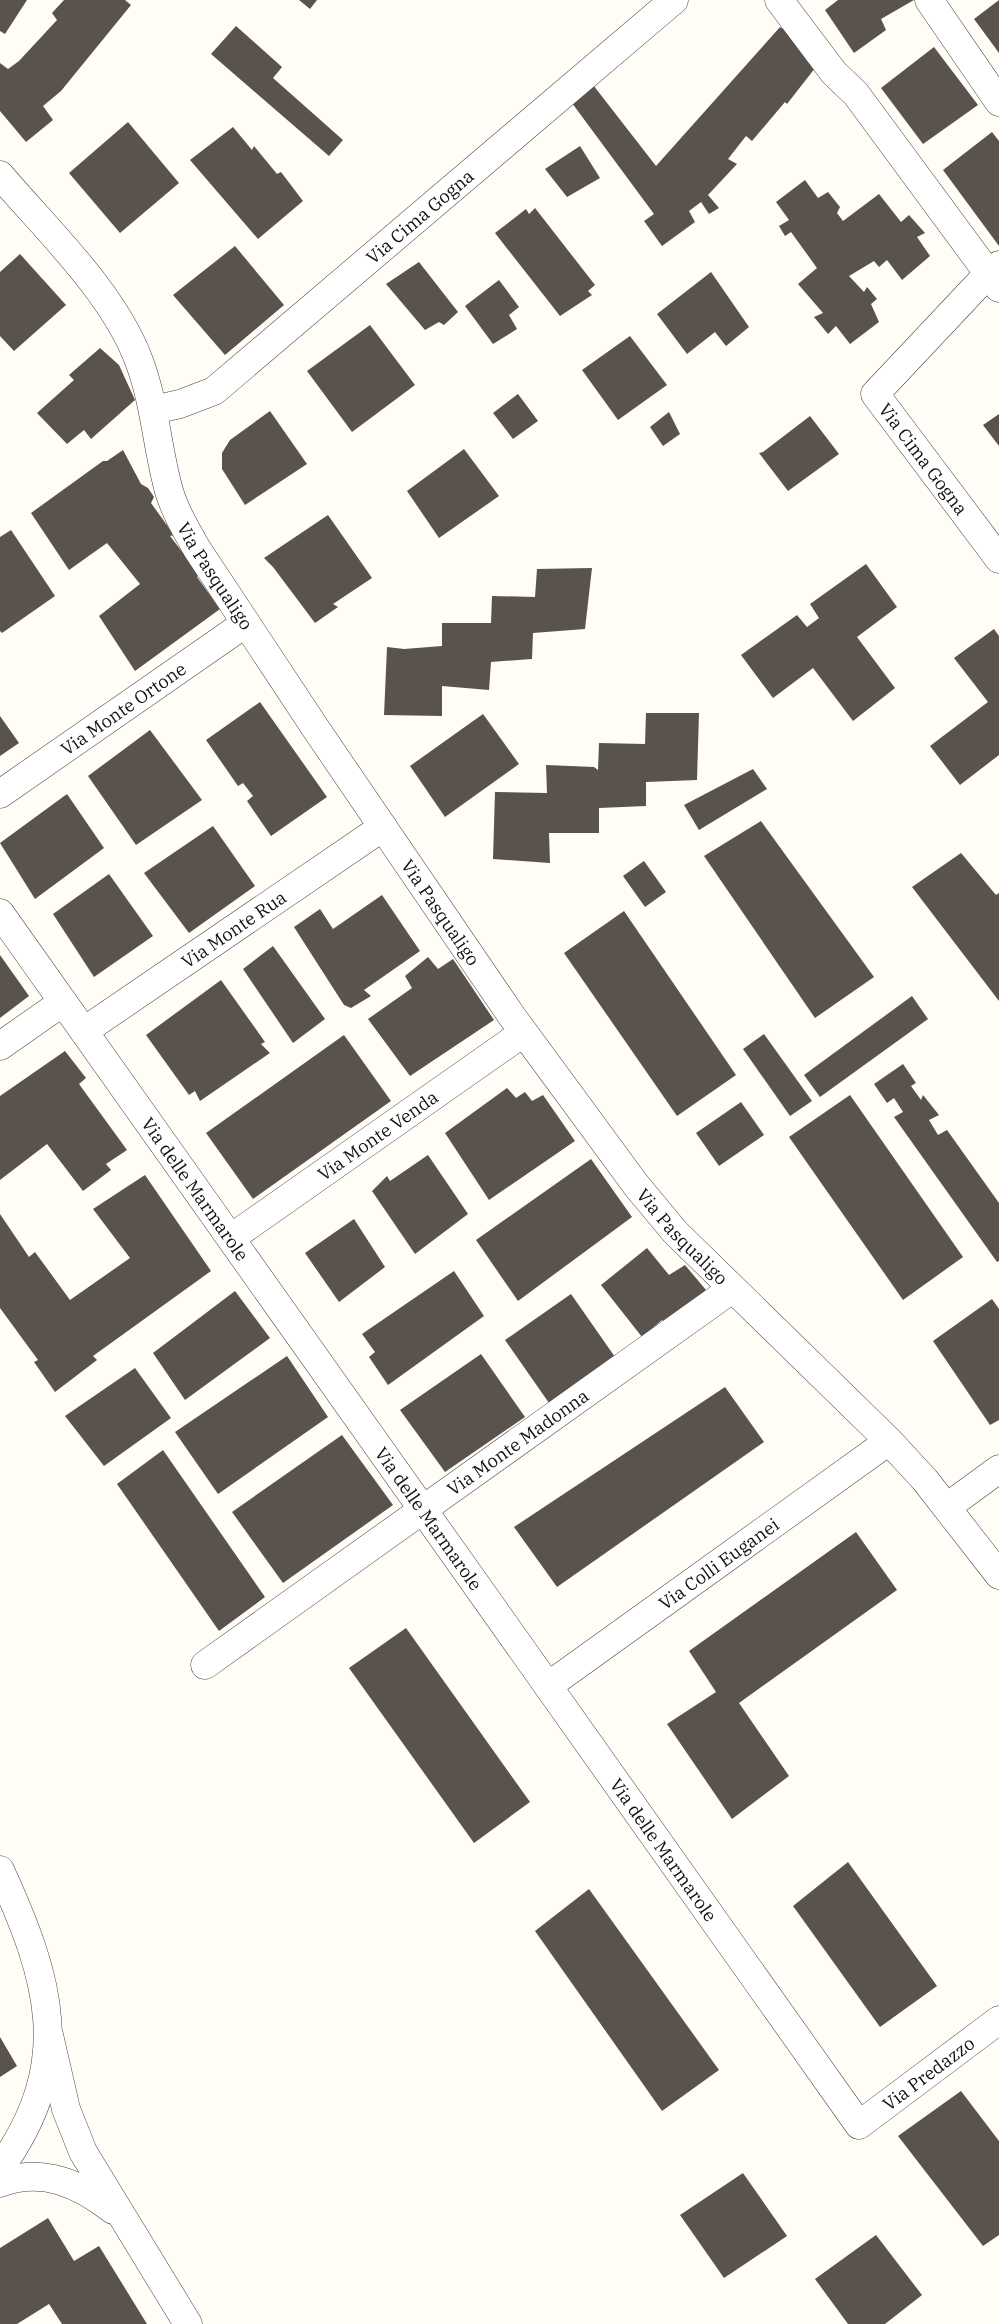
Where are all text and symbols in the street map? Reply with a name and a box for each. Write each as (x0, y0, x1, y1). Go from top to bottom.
street label: Via Cima Gogna (361, 164, 478, 268)
street label: Via Cima Gogna (874, 398, 973, 519)
street label: Via Pasqualigo (172, 518, 259, 634)
street label: Via Monte Ortone (56, 657, 190, 760)
street label: Via Pasqualigo (397, 855, 485, 970)
street label: Via Monte Rua (177, 885, 290, 973)
street label: Via Monte Venda (313, 1085, 442, 1185)
street label: Via delle Marmarole (137, 1113, 254, 1265)
street label: Via Pasqualigo (632, 1184, 733, 1289)
street label: Via Monte Madonna (442, 1384, 593, 1500)
street label: Via delle Marmarole (370, 1442, 488, 1594)
street label: Via Colli Euganei (654, 1512, 783, 1614)
street label: Via delle Marmarole (605, 1774, 722, 1926)
street label: Via Predazzo (878, 2031, 979, 2115)

